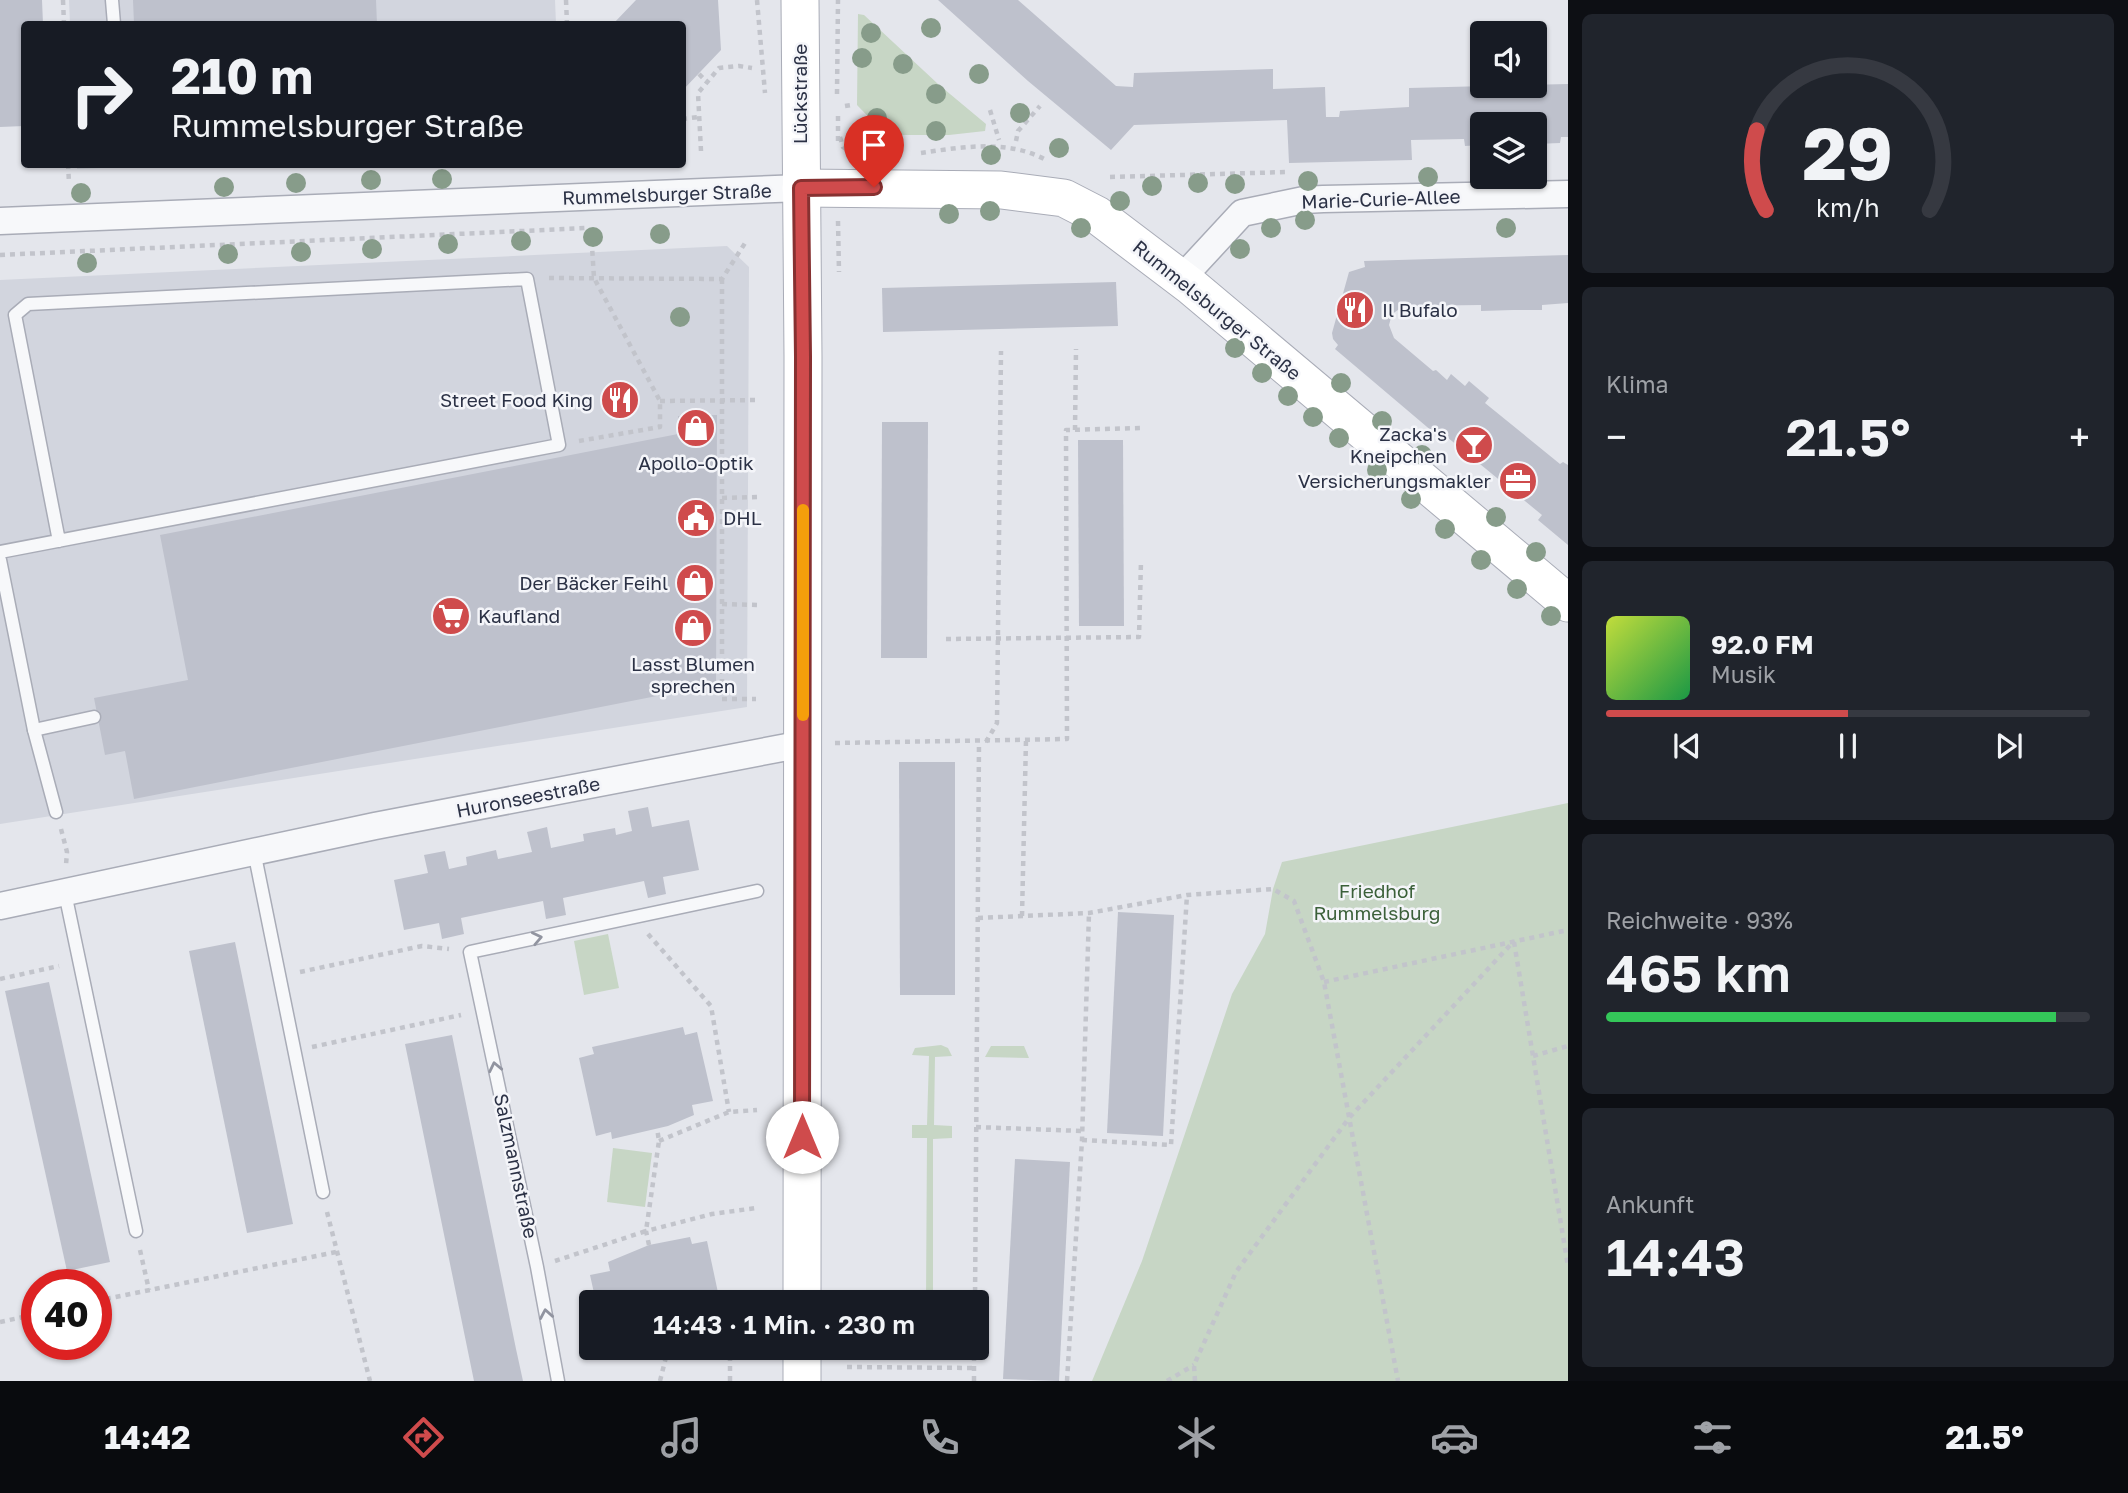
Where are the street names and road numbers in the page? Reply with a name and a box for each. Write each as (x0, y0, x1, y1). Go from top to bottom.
street label: Lückstraße (788, 44, 811, 144)
street label: Rummelsburger Straße (562, 178, 772, 209)
street label: Marie-Curie-Allee (1301, 184, 1461, 213)
street label: Rummelsburger Straße (1129, 235, 1306, 384)
street label: Huronseestraße (454, 771, 602, 822)
street label: Salzmannstraße (490, 1091, 543, 1240)

